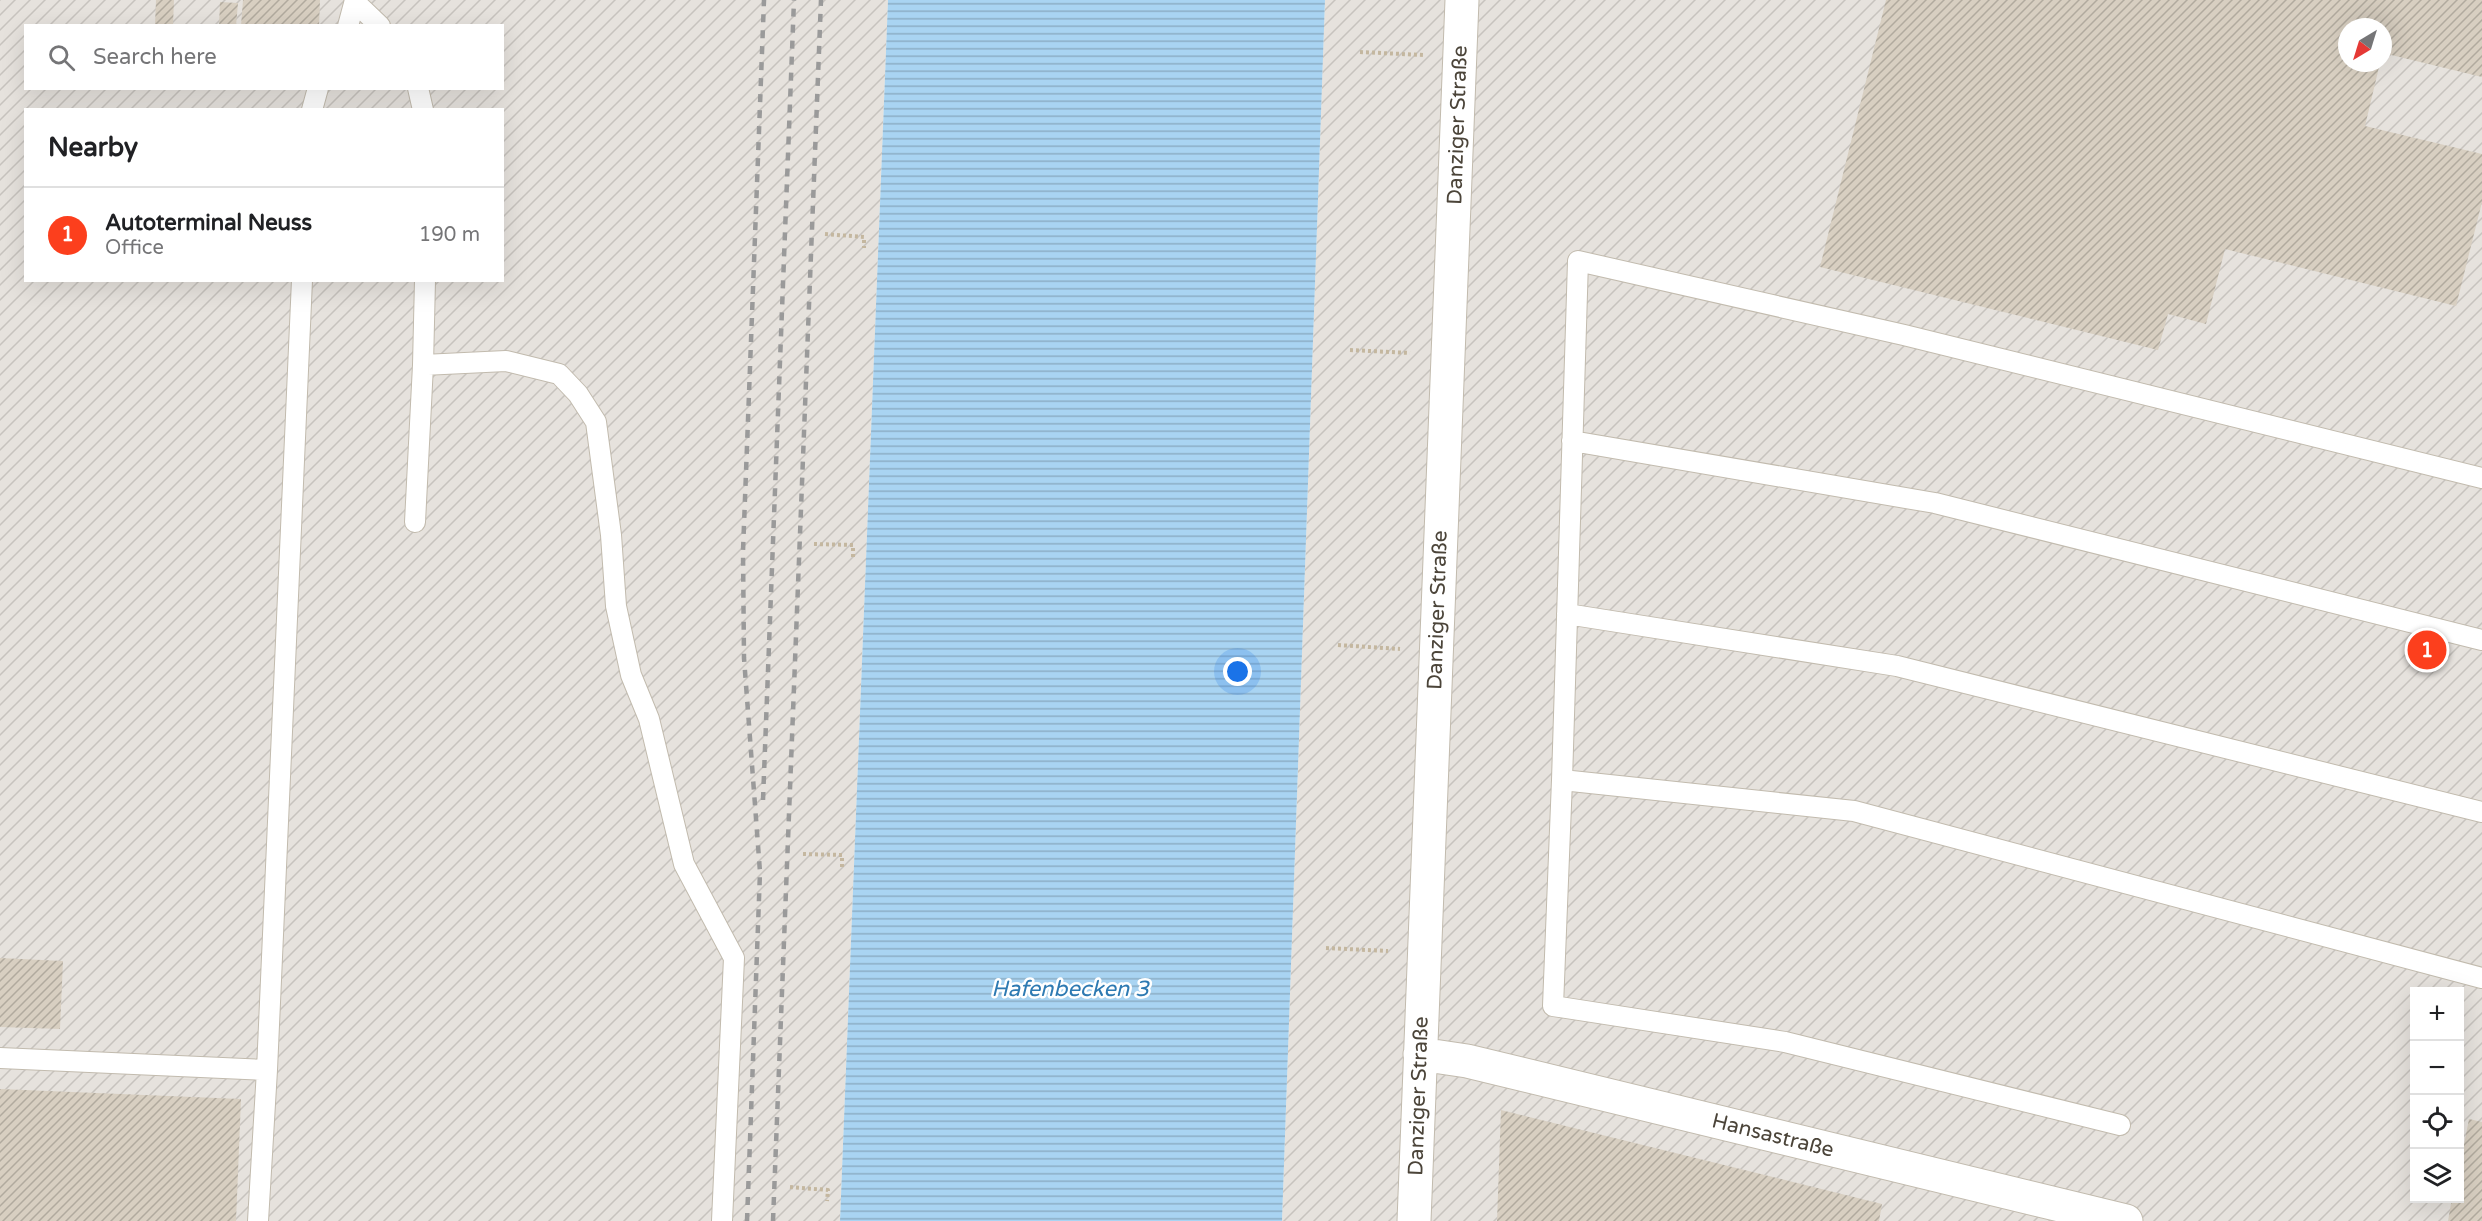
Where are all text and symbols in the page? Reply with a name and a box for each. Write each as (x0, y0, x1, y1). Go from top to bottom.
north arrow (2338, 18, 2392, 72)
search box (24, 24, 504, 90)
icon: search (45, 41, 78, 74)
text: Search here (93, 44, 217, 70)
street label: Danziger Straße (1442, 45, 1473, 205)
text: Nearby (48, 132, 138, 163)
text: Autoterminal Neuss (105, 210, 312, 236)
text: 1 (61, 223, 74, 247)
text: 190 m (419, 223, 480, 247)
text: Office (105, 236, 164, 260)
street label: Danziger Straße (1422, 530, 1453, 690)
pin: 1 (2408, 628, 2446, 672)
your location (1223, 657, 1252, 686)
water label: Hafenbecken 3 (991, 976, 1150, 1002)
map controls (2410, 987, 2464, 1203)
button: + (2410, 987, 2464, 1041)
street label: Danziger Straße (1403, 1016, 1434, 1176)
button: − (2410, 1041, 2464, 1095)
button: locate (2410, 1095, 2464, 1149)
street label: Hansastraße (1709, 1108, 1837, 1163)
button: layers (2410, 1149, 2464, 1203)

